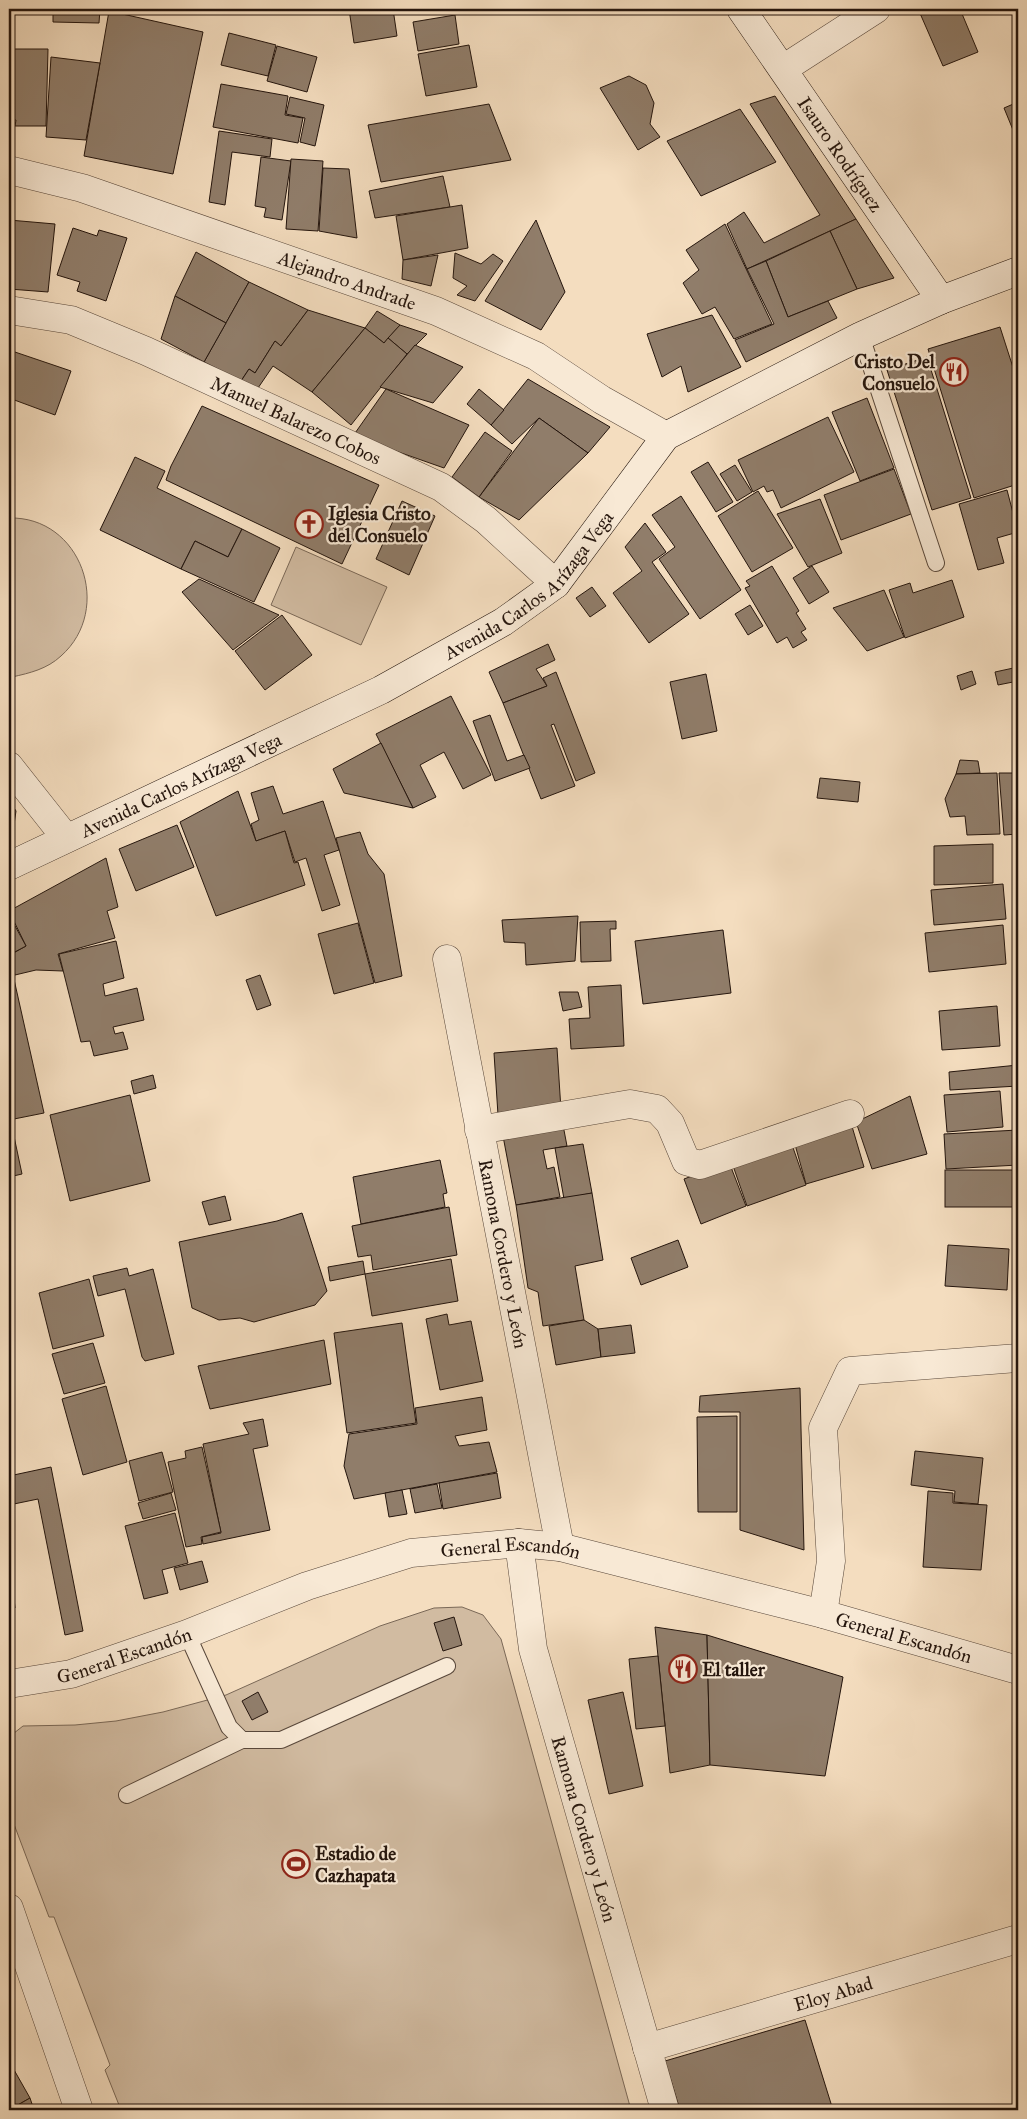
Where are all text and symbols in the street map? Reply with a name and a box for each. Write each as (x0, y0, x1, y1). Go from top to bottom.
street label: Isauro Rodríguez (793, 92, 888, 217)
street label: Alejandro Andrade (274, 246, 419, 315)
place label: Cristo Del Consuelo (854, 350, 936, 395)
restaurant icon: Cristo Del Consuelo (939, 357, 969, 387)
street label: Manuel Balarezo Cobos (207, 371, 385, 470)
place label: Iglesia Cristo del Consuelo (328, 502, 431, 547)
street label: Avenida Carlos Arízaga Vega (439, 506, 619, 665)
church icon: Iglesia Cristo del Consuelo (294, 509, 324, 539)
street label: Avenida Carlos Arízaga Vega (76, 727, 286, 843)
street label: Ramona Cordero y León (474, 1157, 533, 1350)
street label: General Escandón (440, 1532, 583, 1564)
street label: General Escandón (833, 1607, 975, 1668)
street label: General Escandón (55, 1622, 195, 1688)
restaurant icon: El taller (668, 1654, 698, 1684)
place label: El taller (702, 1658, 766, 1681)
street label: Ramona Cordero y León (546, 1733, 622, 1925)
place label: Estadio de Cazhapata (315, 1842, 397, 1888)
sports icon: Estadio de Cazhapata (281, 1849, 311, 1879)
street label: Eloy Abad (791, 1971, 876, 2016)

